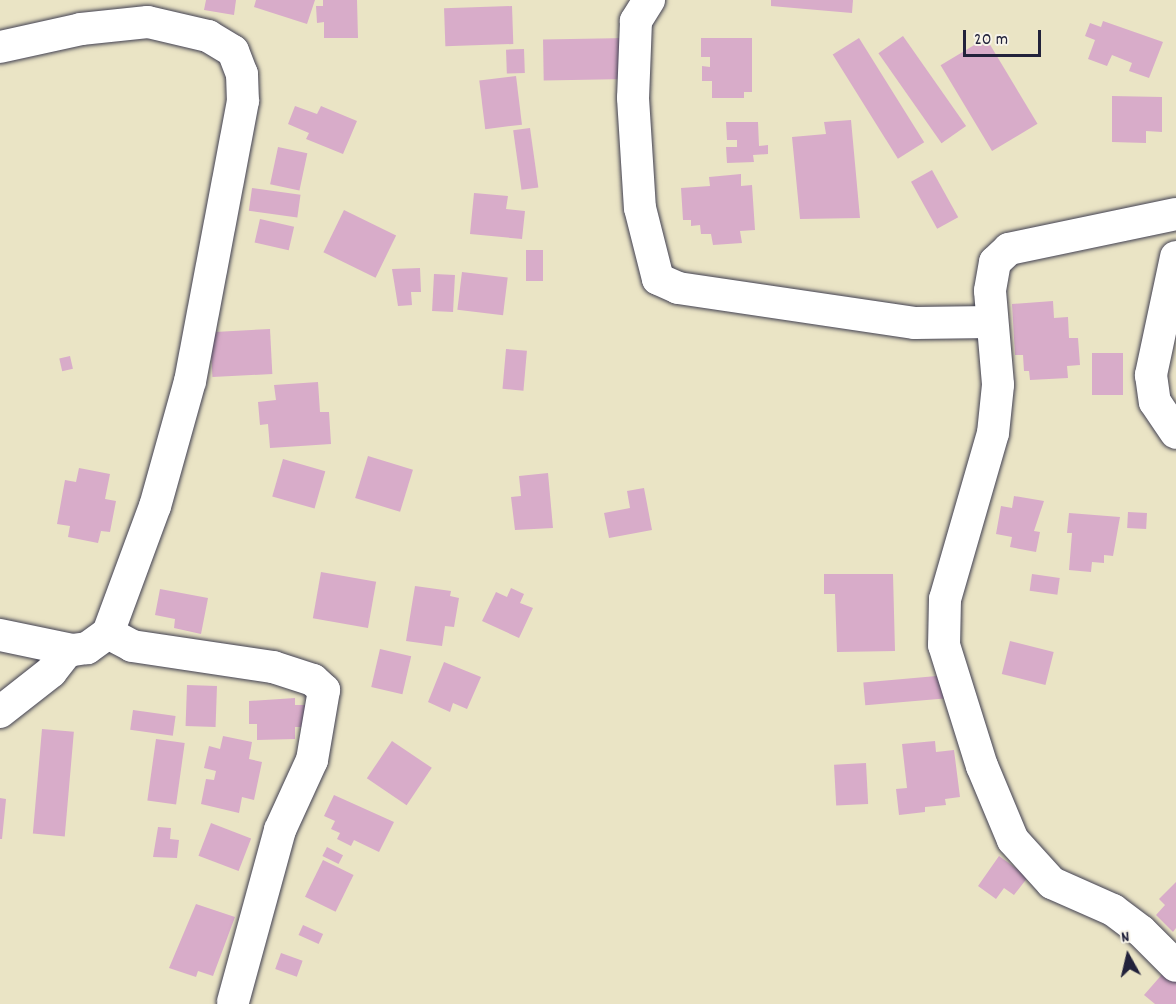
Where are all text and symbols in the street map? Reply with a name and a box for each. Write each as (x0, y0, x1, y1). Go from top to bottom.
scale bar (966, 18, 1044, 56)
text: 20 m (974, 28, 1008, 53)
north arrow (1098, 926, 1158, 986)
text: N (1120, 926, 1131, 950)

